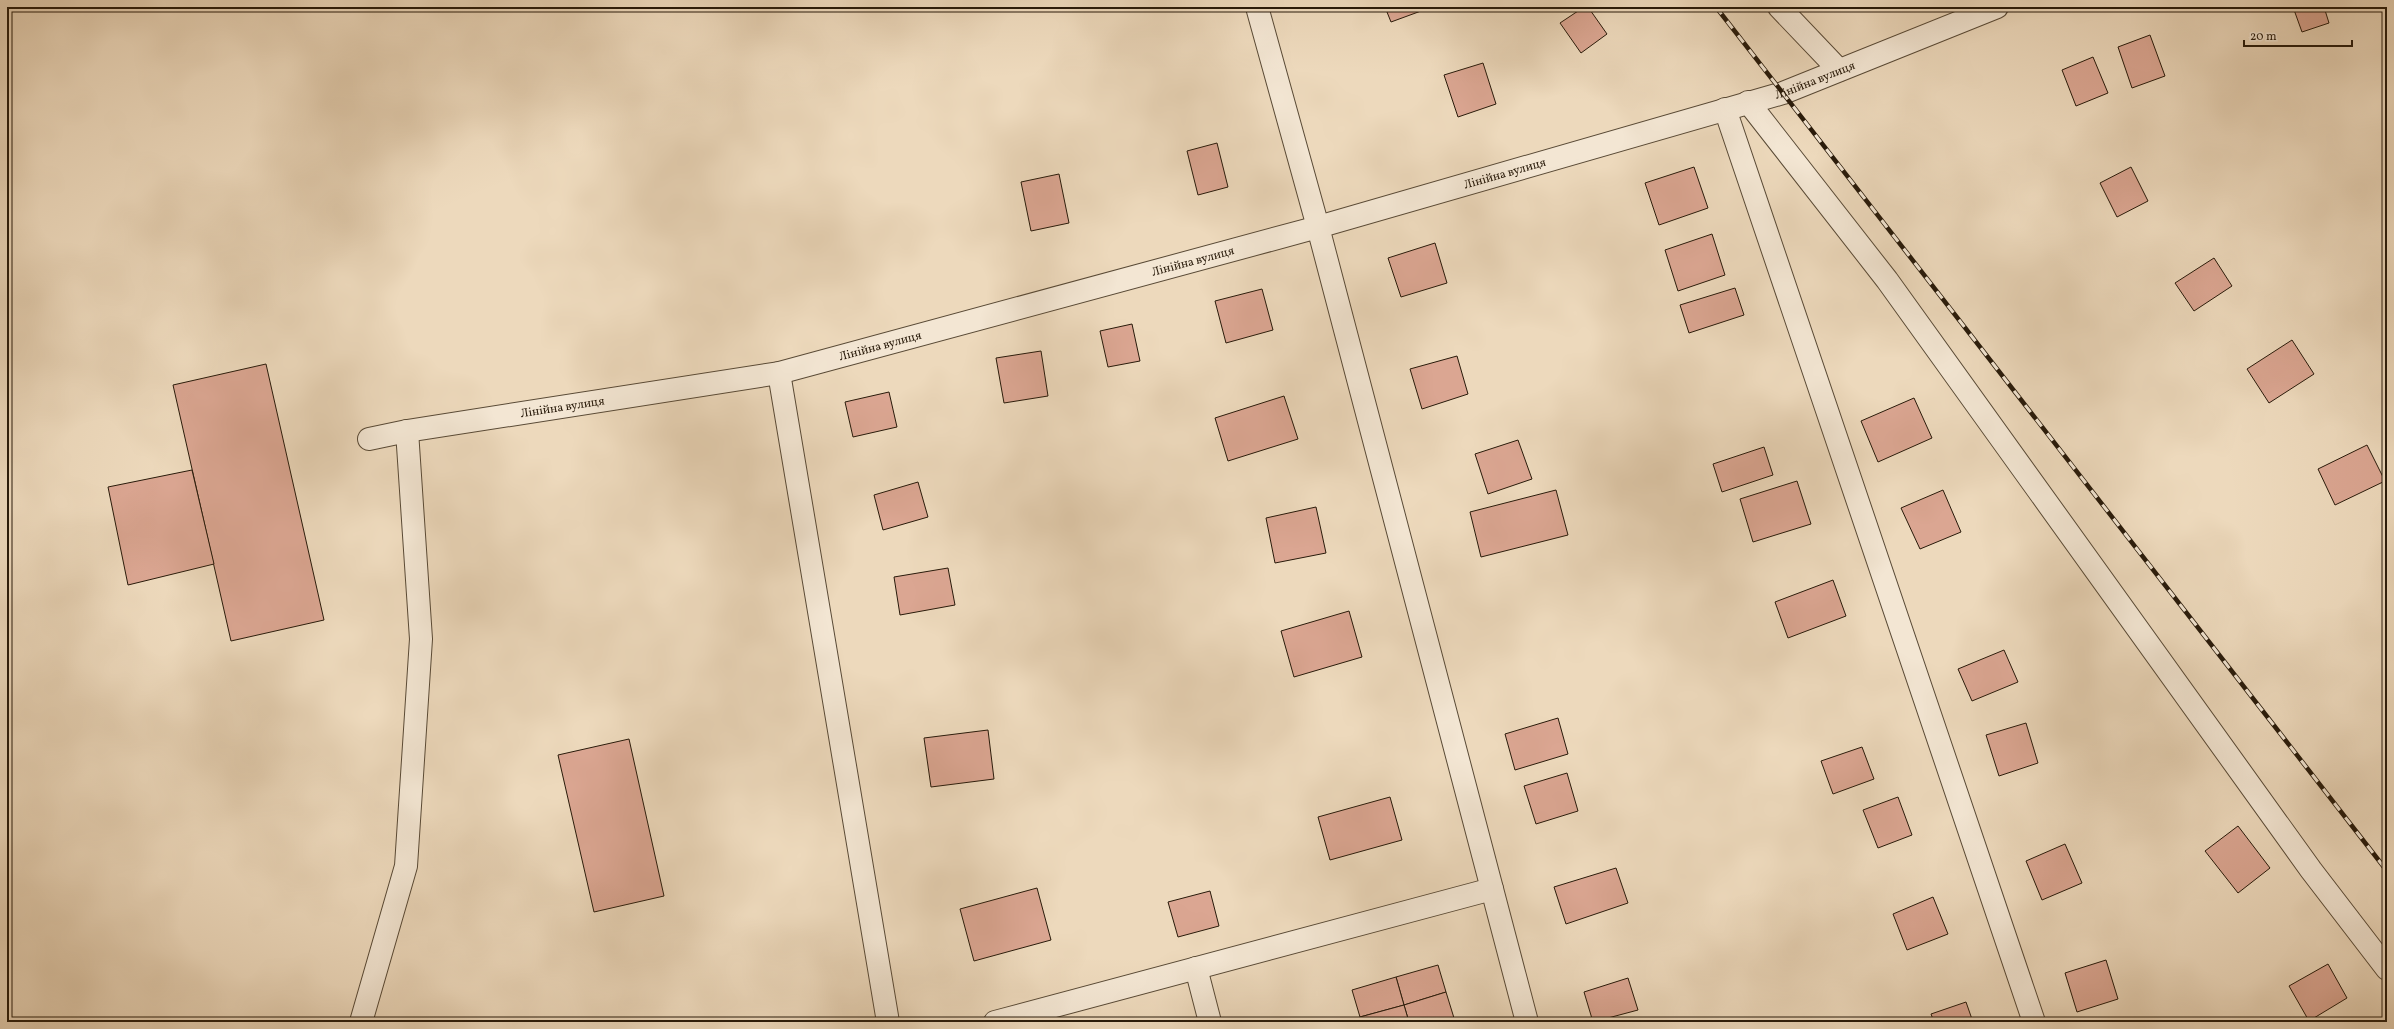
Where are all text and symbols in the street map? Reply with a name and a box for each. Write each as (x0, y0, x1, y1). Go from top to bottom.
scale bar (2244, 22, 2352, 48)
text: 20 m (2250, 29, 2277, 45)
street label: Лінійна вулиця (1773, 58, 1858, 104)
street label: Лінійна вулиця (1462, 155, 1548, 194)
street label: Лінійна вулиця (1150, 243, 1236, 281)
street label: Лінійна вулиця (837, 328, 923, 365)
street label: Лінійна вулиця (519, 393, 606, 422)

